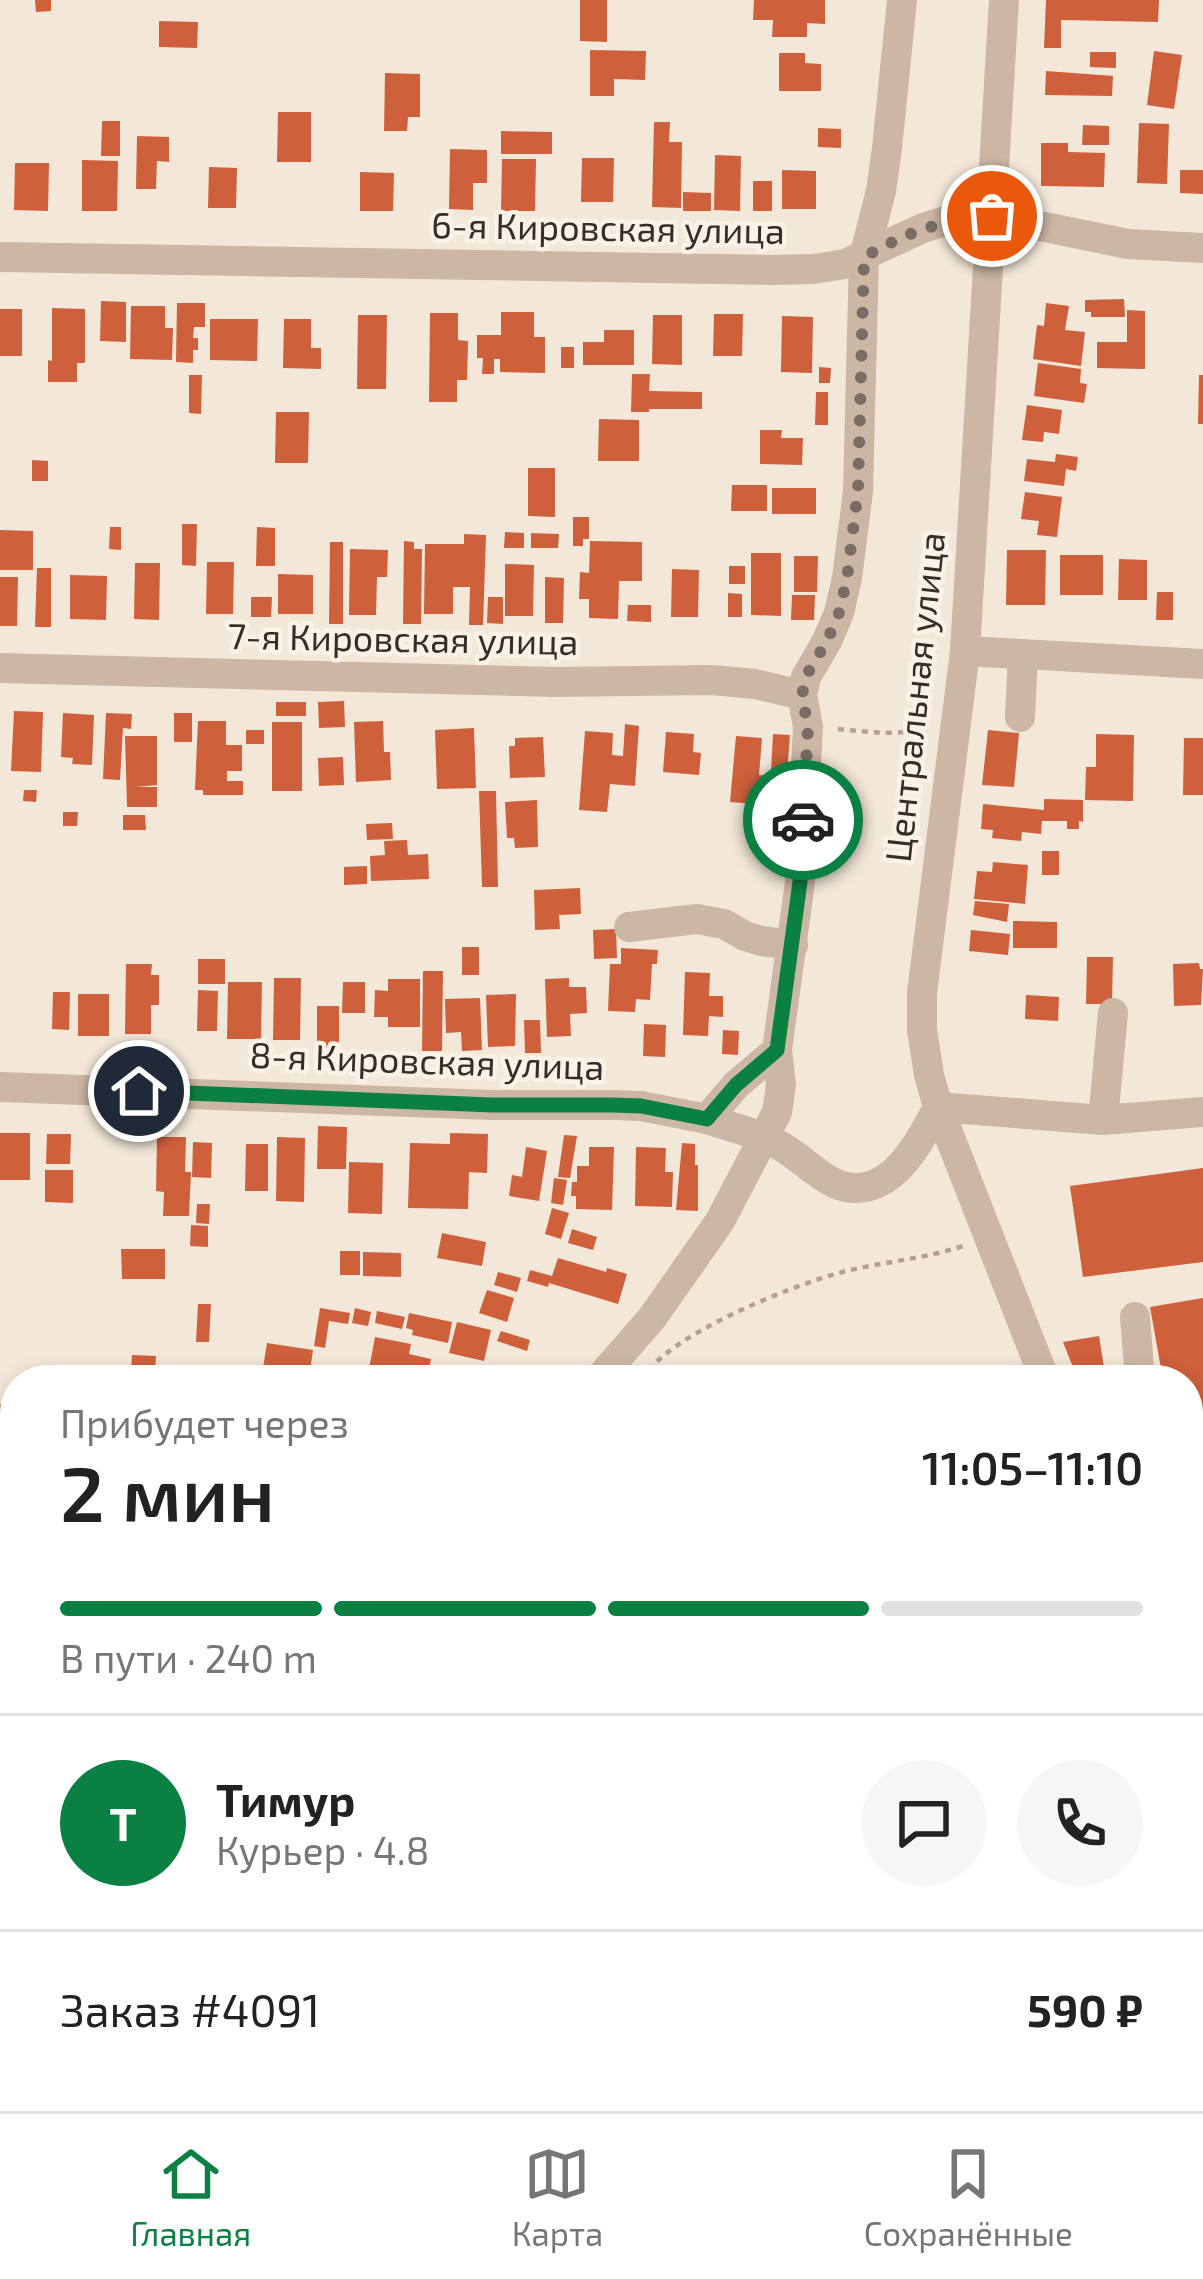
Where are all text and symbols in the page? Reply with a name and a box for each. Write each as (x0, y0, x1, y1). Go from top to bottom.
pin (941, 165, 1043, 267)
icon: bag (959, 183, 1025, 249)
street label: 6-я Кировская улица (431, 202, 785, 252)
street label: Центральная улица (875, 530, 953, 864)
street label: 7-я Кировская улица (227, 613, 579, 663)
courier (743, 760, 863, 880)
icon: car (770, 787, 836, 853)
street label: 8-я Кировская улица (249, 1032, 605, 1088)
pin (88, 1040, 190, 1142)
icon: home (106, 1058, 172, 1124)
text: Прибудет через (60, 1399, 349, 1446)
text: 11:05–11:10 (922, 1440, 1143, 1494)
text: 2 мин (60, 1444, 275, 1538)
text: В пути · 240 m (60, 1634, 317, 1681)
button: chat (861, 1760, 987, 1886)
button: phone (1017, 1760, 1143, 1886)
text: Тимур (216, 1772, 355, 1826)
text: Т (109, 1796, 137, 1850)
text: Курьер · 4.8 (216, 1826, 429, 1873)
text: Заказ #4091 (60, 1982, 320, 2036)
text: 590 ₽ (1027, 1982, 1143, 2036)
tab: Главная (130, 2141, 251, 2253)
tab: Карта (512, 2141, 603, 2253)
tab: Сохранённые (864, 2141, 1073, 2253)

